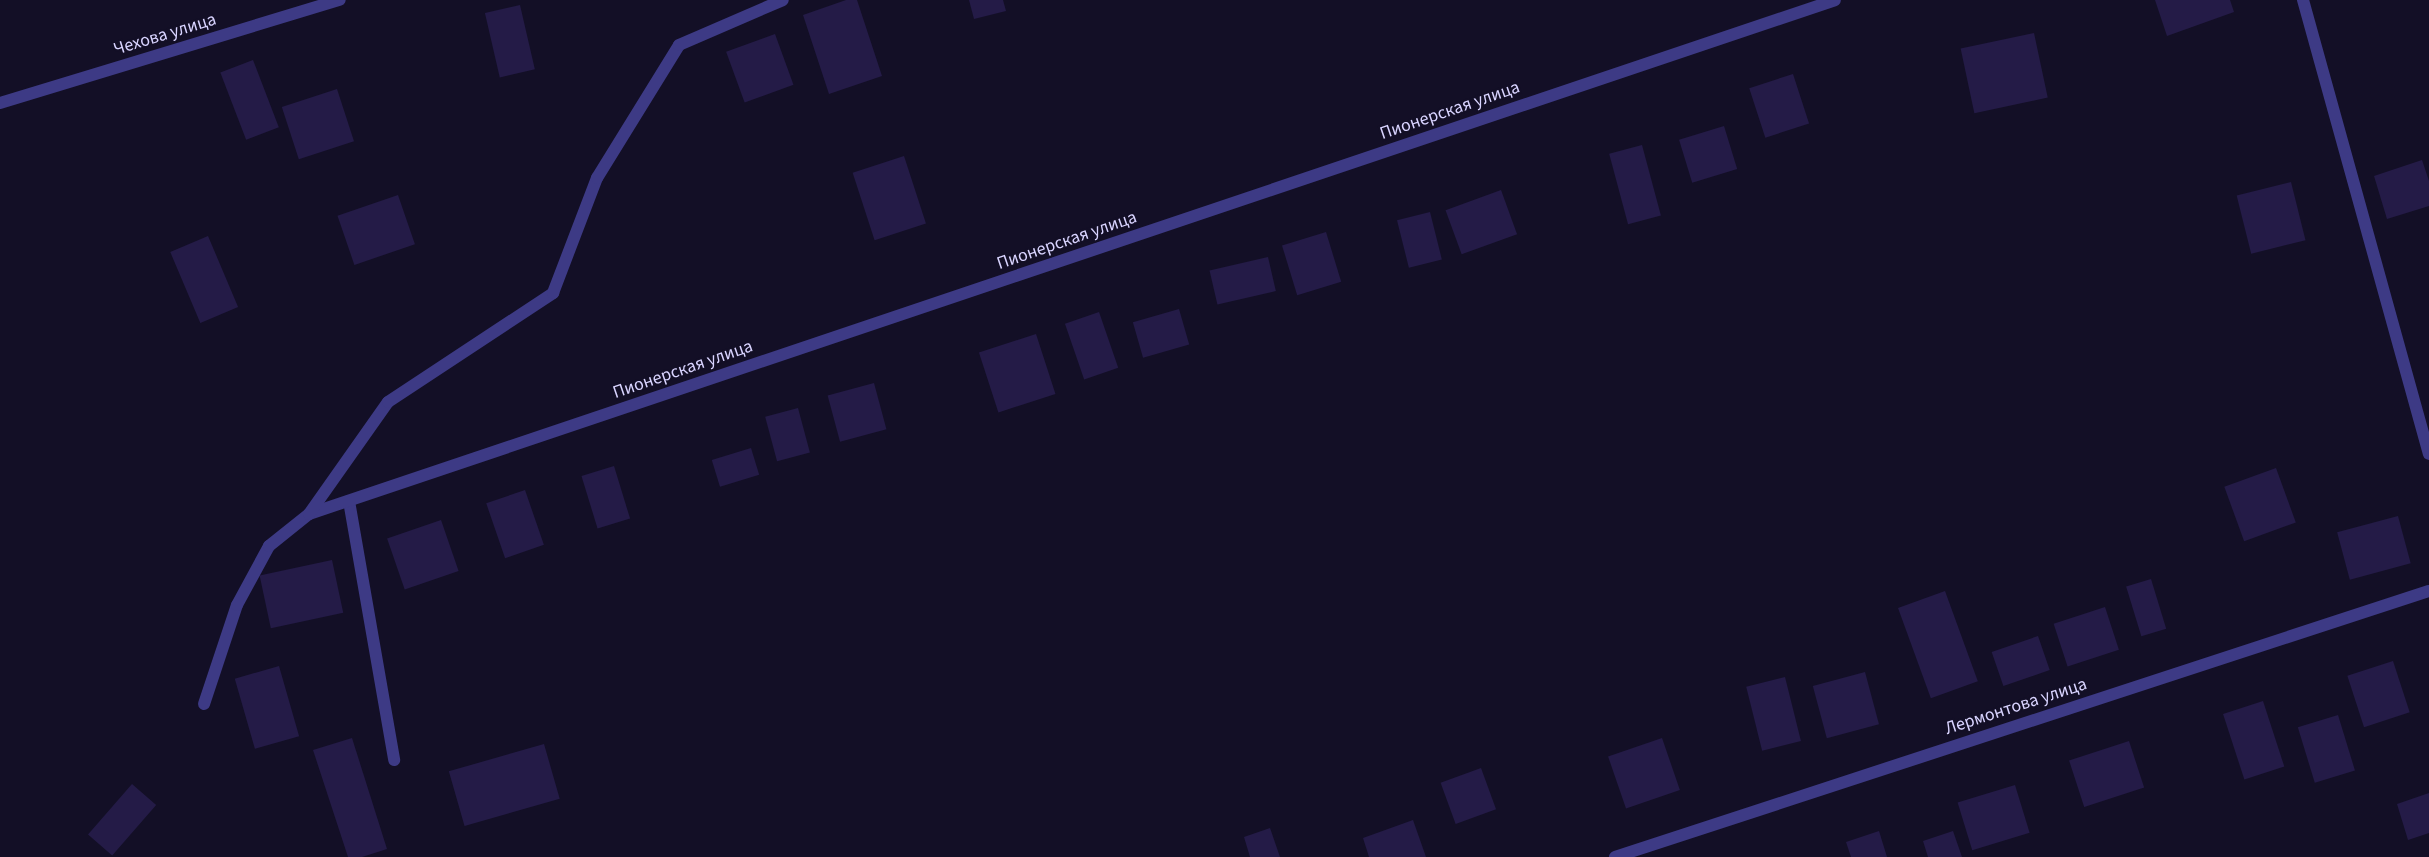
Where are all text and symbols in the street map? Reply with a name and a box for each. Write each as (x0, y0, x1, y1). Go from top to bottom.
street label: Чехова улица (111, 9, 219, 61)
street label: Пионерская улица (1377, 77, 1523, 145)
street label: Пионерская улица (994, 207, 1140, 275)
street label: Пионерская улица (610, 336, 756, 404)
street label: Лермонтова улица (1942, 674, 2090, 740)

